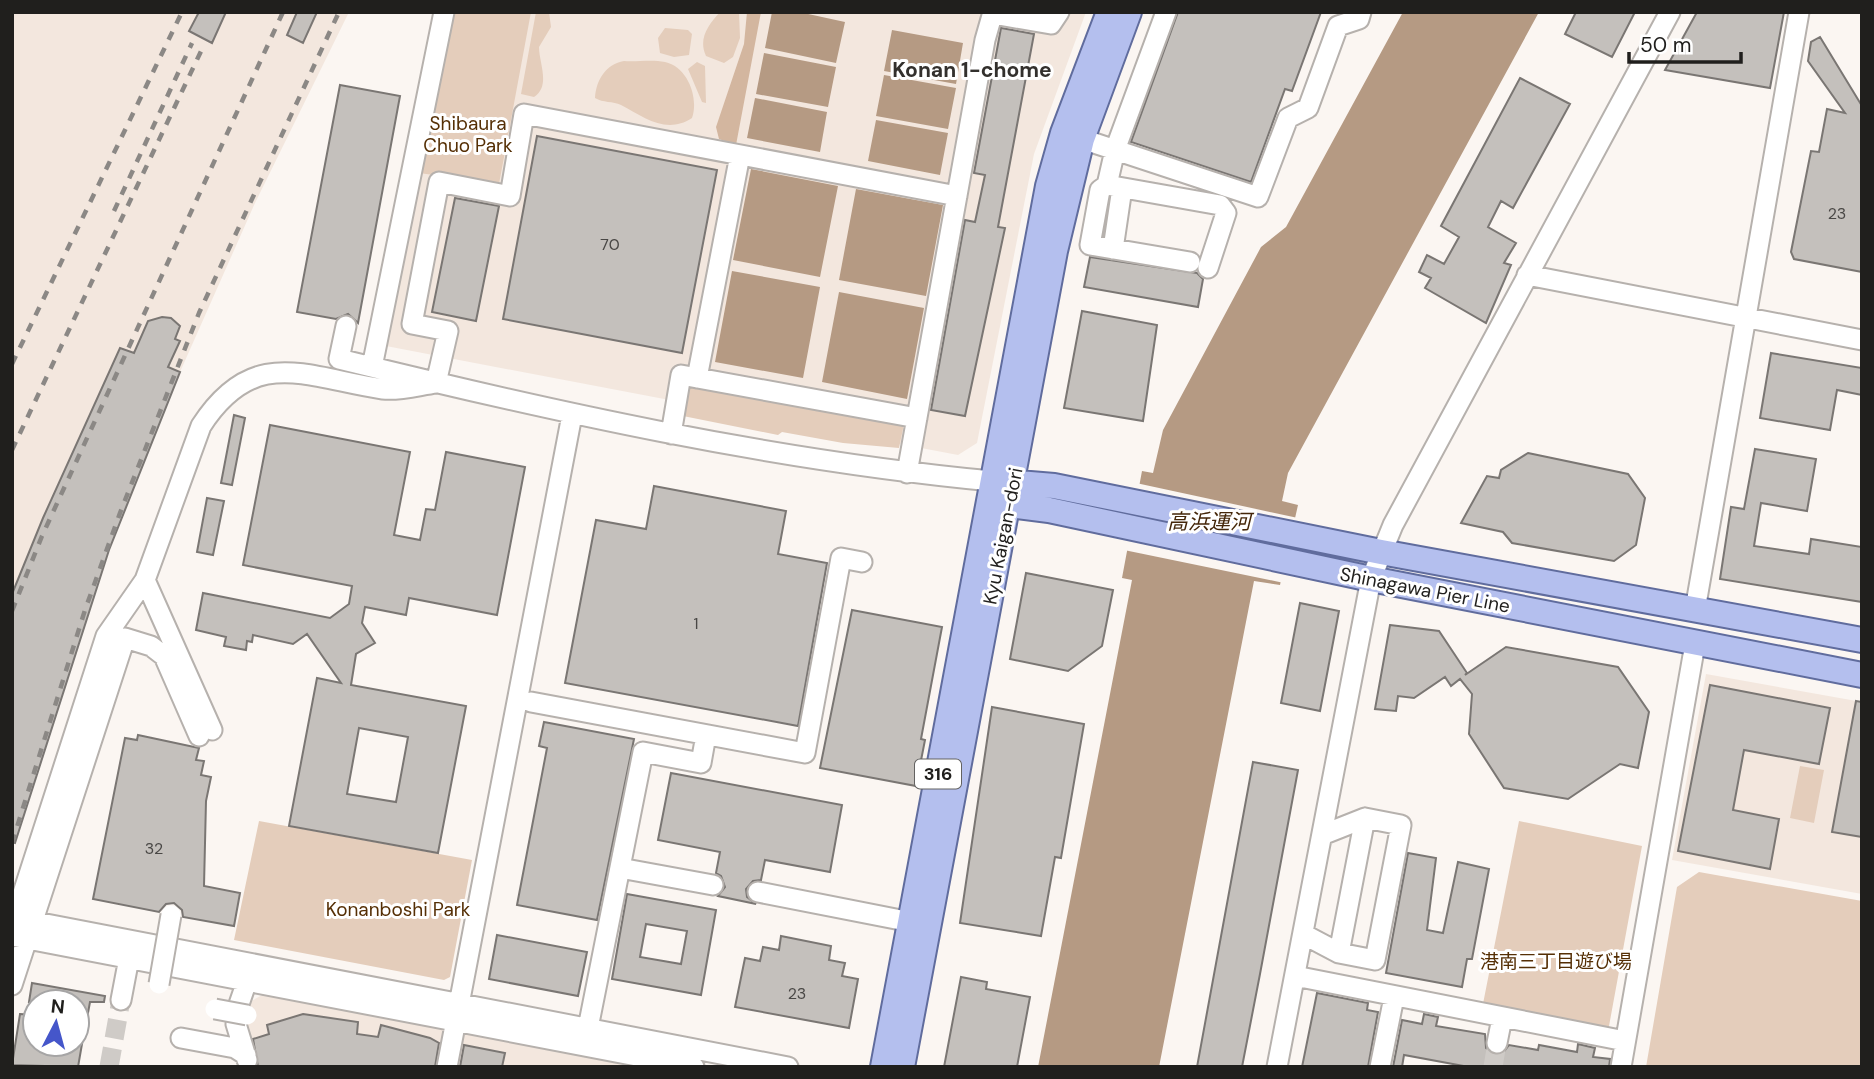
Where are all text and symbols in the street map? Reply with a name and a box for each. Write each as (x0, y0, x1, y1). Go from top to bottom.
scale bar (1629, 21, 1741, 65)
text: 50 m (1640, 31, 1691, 59)
district label: Konan 1-chome (892, 56, 1052, 84)
park label: Shibaura Chuo Park (423, 111, 513, 158)
house number: 23 (1828, 203, 1846, 224)
house number: 70 (600, 234, 620, 255)
street label: Kyu Kaigan-dori (977, 465, 1029, 607)
water label: 高浜運河 (1167, 508, 1255, 536)
street label: Shinagawa Pier Line (1338, 561, 1512, 619)
house number: 1 (694, 613, 699, 634)
road number: 316 (915, 760, 961, 788)
house number: 32 (145, 838, 163, 859)
park label: Konanboshi Park (326, 897, 471, 922)
park label: 港南三丁目遊び場 (1480, 949, 1632, 974)
house number: 23 (788, 983, 806, 1004)
north arrow (21, 988, 91, 1058)
text: N (50, 993, 66, 1020)

